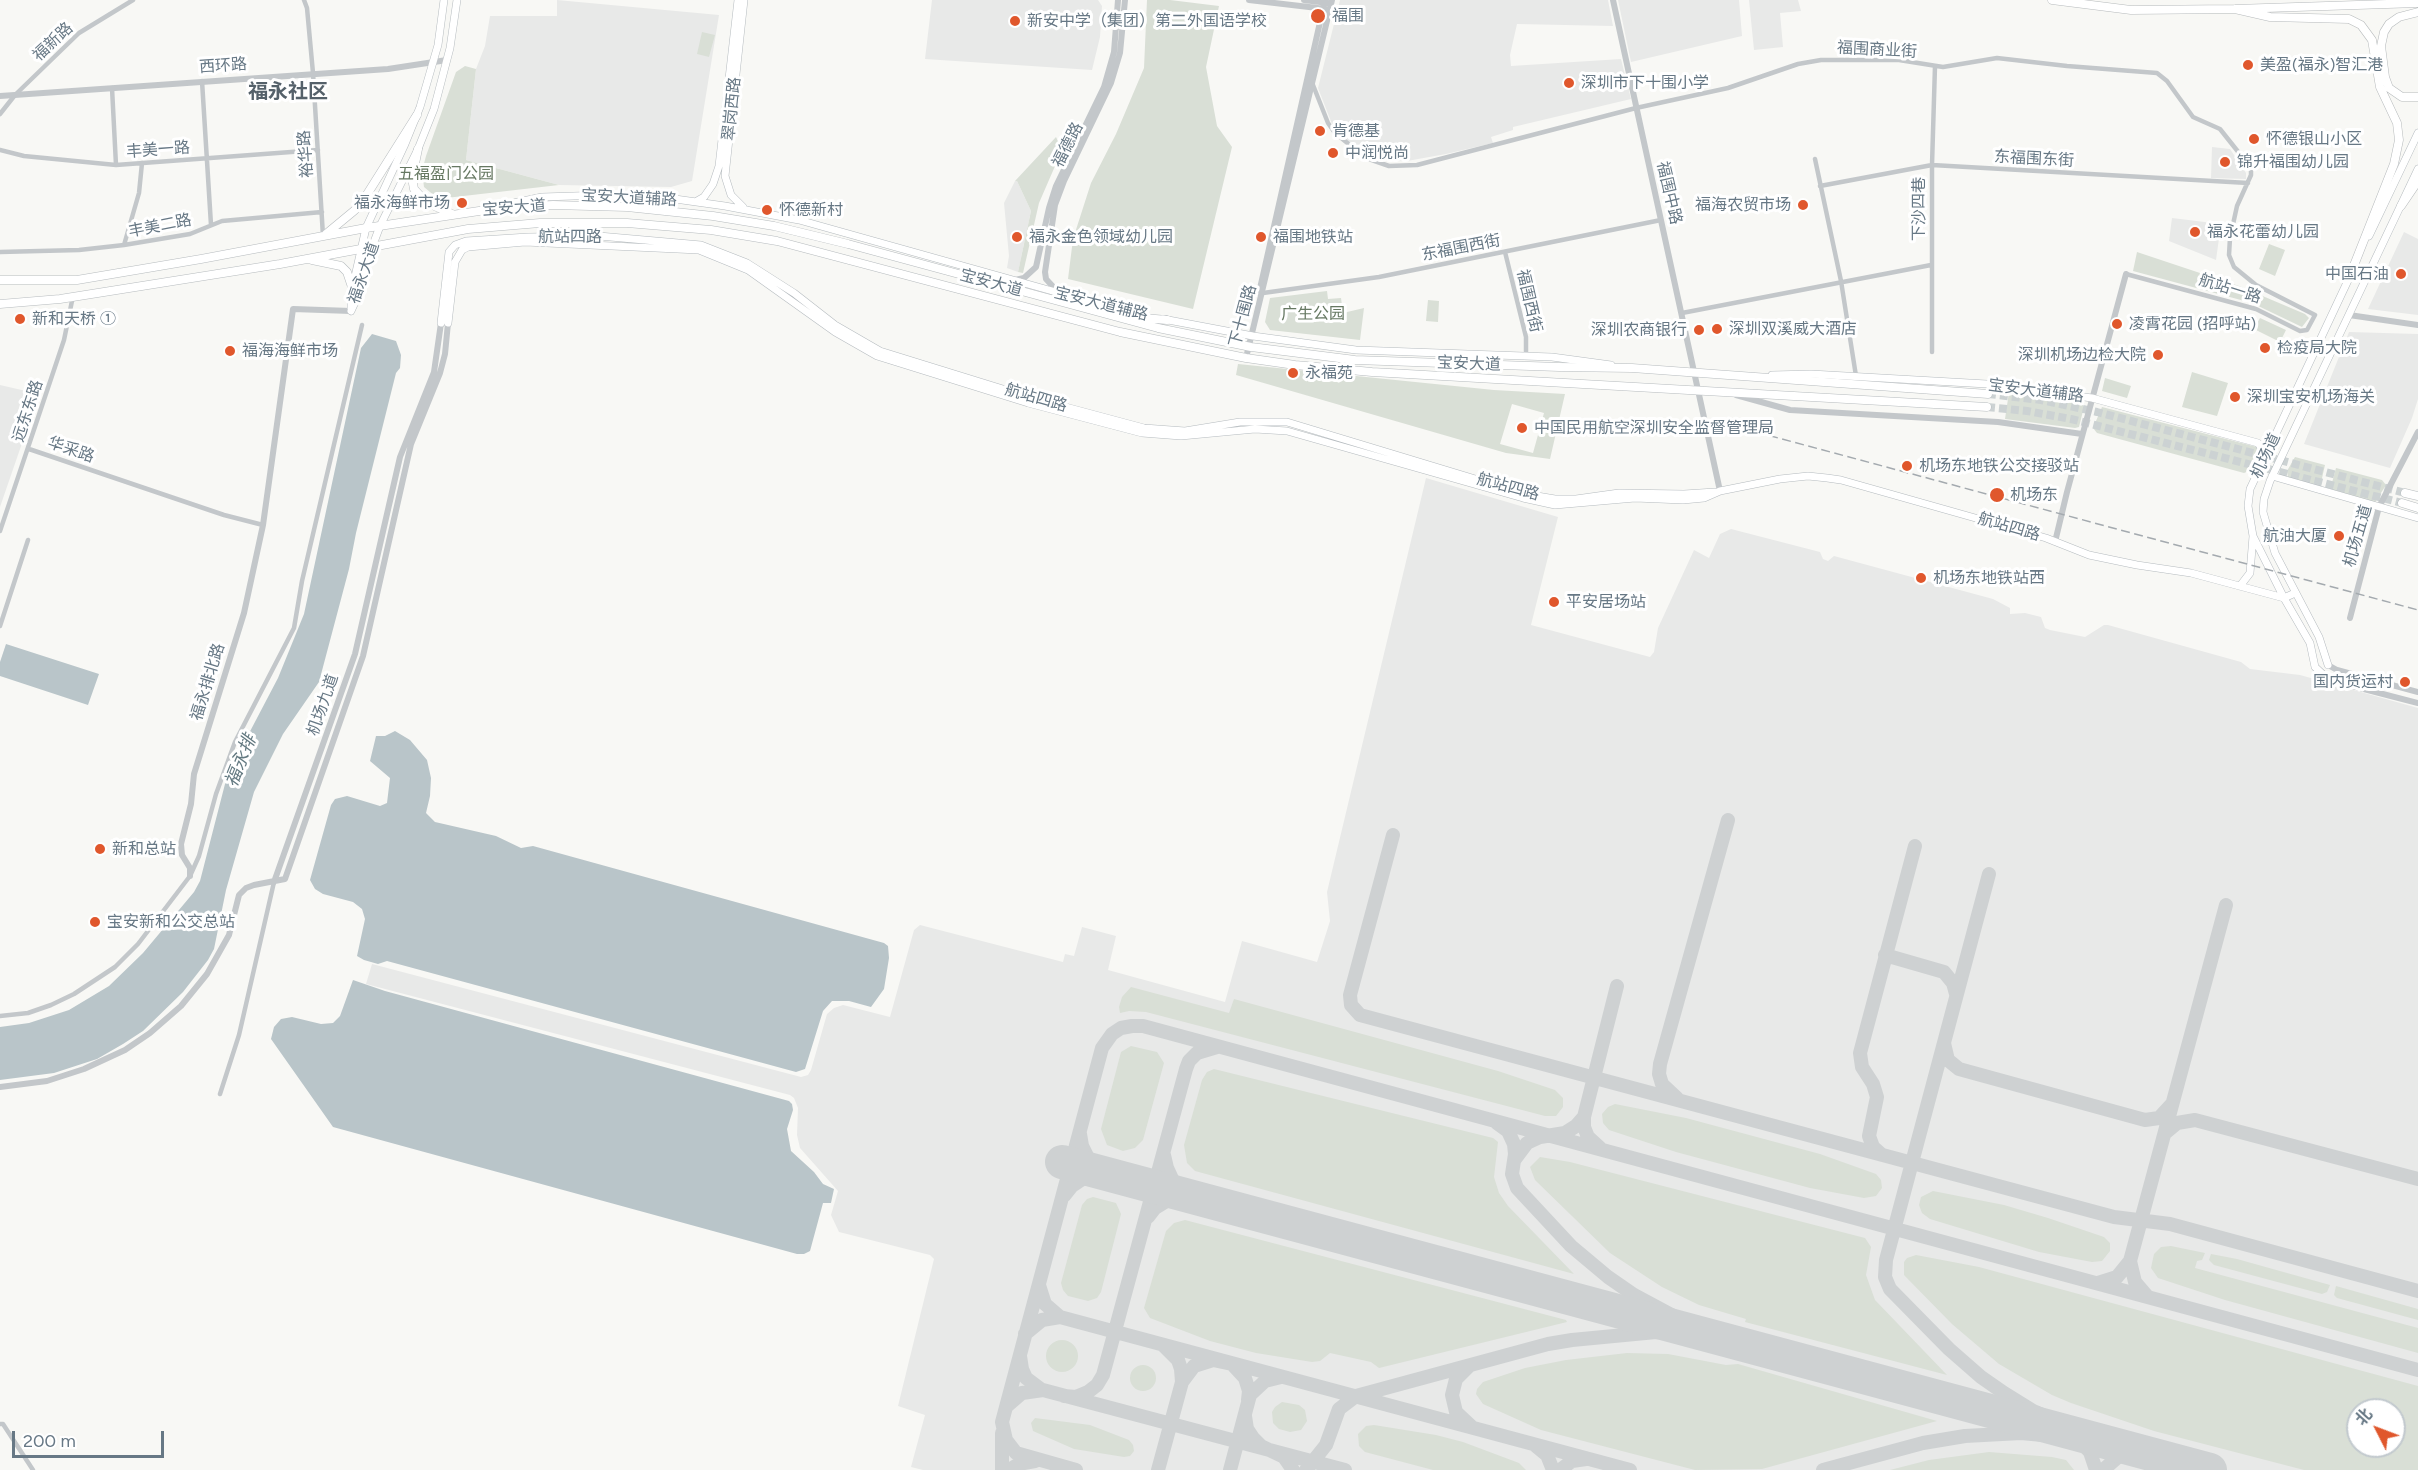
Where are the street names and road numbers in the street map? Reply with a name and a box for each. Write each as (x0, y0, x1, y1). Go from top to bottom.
street label: 福新路 (29, 19, 77, 65)
street label: 福围商业街 (1837, 38, 1917, 62)
street label: 西环路 (198, 55, 248, 77)
street label: 翠岗西路 (719, 76, 745, 142)
street label: 福德路 (1049, 119, 1087, 171)
street label: 裕华路 (295, 129, 317, 179)
street label: 丰美一路 (125, 138, 191, 162)
street label: 东福围东街 (1994, 147, 2074, 171)
street label: 福围中路 (1652, 160, 1686, 226)
street label: 下沙四巷 (1909, 177, 1929, 241)
street label: 宝安大道辅路 (581, 186, 677, 210)
street label: 宝安大道 (481, 196, 547, 220)
street label: 丰美二路 (127, 210, 193, 242)
street label: 航站四路 (538, 227, 602, 247)
street label: 东福围西街 (1420, 231, 1502, 265)
street label: 福永大道 (345, 240, 383, 306)
street label: 宝安大道 (958, 265, 1024, 301)
street label: 福围西街 (1512, 268, 1546, 334)
street label: 航站一路 (2197, 270, 2263, 308)
street label: 宝安大道辅路 (1052, 283, 1150, 325)
street label: 下十围路 (1225, 283, 1261, 349)
street label: 宝安大道 (1437, 353, 1501, 375)
street label: 宝安大道辅路 (1987, 376, 2085, 406)
street label: 远东东路 (9, 378, 47, 444)
street label: 航站四路 (1003, 380, 1069, 416)
street label: 机场道 (2247, 430, 2285, 482)
street label: 华采路 (45, 433, 97, 467)
street label: 航站四路 (1475, 469, 1541, 505)
street label: 机场五道 (2340, 503, 2376, 569)
street label: 航站四路 (1976, 509, 2042, 545)
street label: 福永排北路 (187, 641, 229, 723)
street label: 机场九道 (304, 672, 342, 738)

